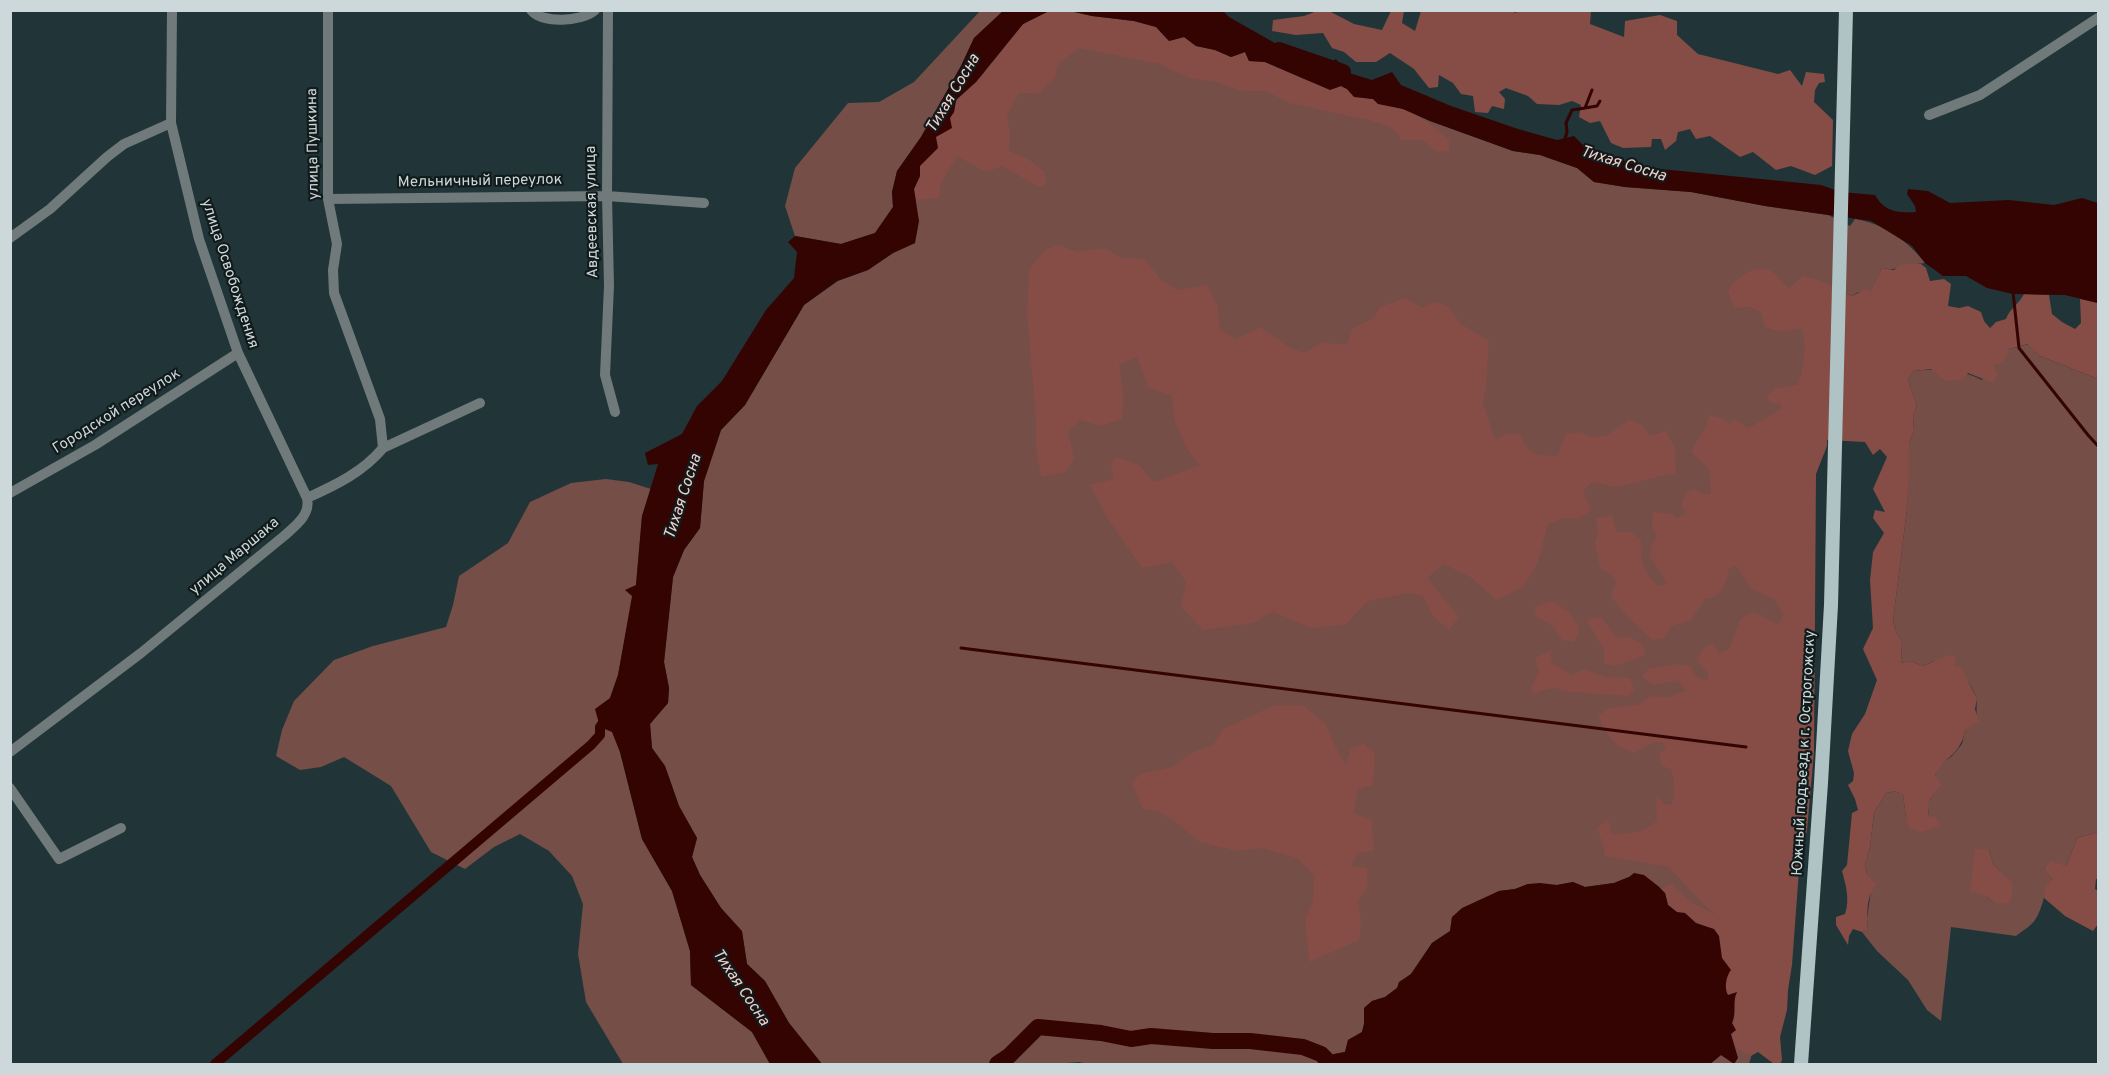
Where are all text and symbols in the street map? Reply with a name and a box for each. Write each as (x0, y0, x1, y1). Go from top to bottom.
water label: Тихая Сосна (923, 51, 985, 137)
street label: улица Пушкина (304, 88, 324, 200)
water label: Тихая Сосна (1578, 143, 1668, 187)
street label: Авдеевская улица (583, 146, 603, 278)
street label: Мельничный переулок (398, 172, 562, 192)
street label: улица Освобождения (196, 197, 262, 351)
street label: Городской переулок (50, 365, 184, 459)
water label: Тихая Сосна (661, 452, 707, 542)
street label: улица Маршака (186, 514, 284, 600)
street label: Южный подъезд к г. Острогожску (1790, 630, 1820, 876)
water label: Тихая Сосна (707, 946, 773, 1030)

